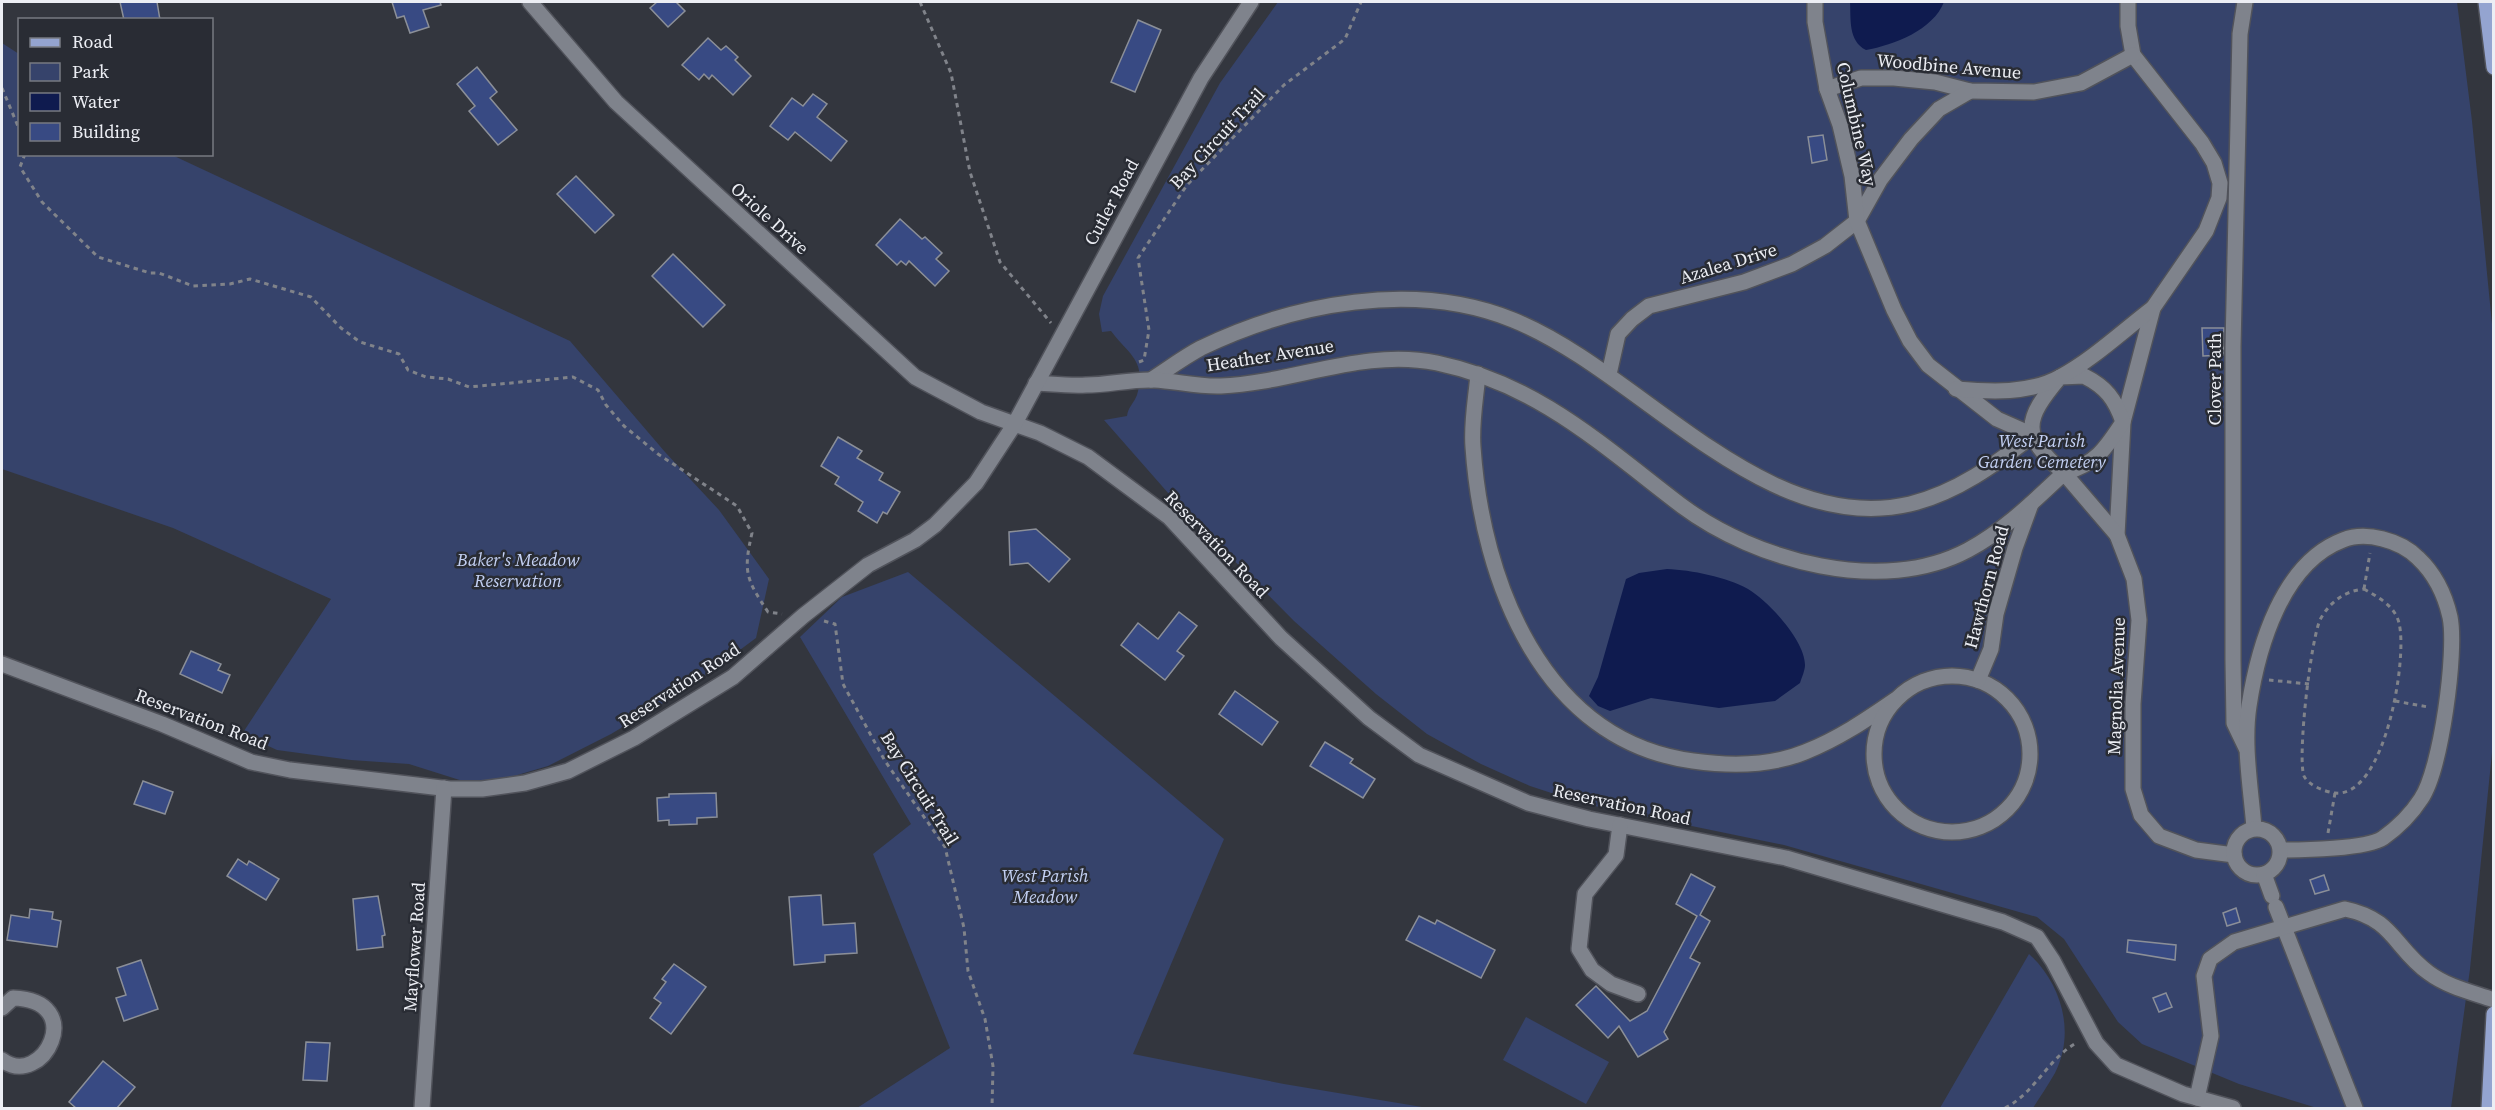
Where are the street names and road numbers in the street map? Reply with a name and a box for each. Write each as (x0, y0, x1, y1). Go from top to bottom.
street label: Woodbine Avenue (1876, 47, 2022, 85)
street label: Columbine Way (1831, 59, 1884, 189)
street label: Bay Circuit Trail (1164, 82, 1270, 194)
street label: Cutler Road (1078, 154, 1144, 250)
street label: Oriole Drive (725, 176, 815, 260)
street label: Azalea Drive (1676, 236, 1780, 290)
street label: Clover Path (2202, 332, 2227, 425)
street label: Heather Avenue (1204, 333, 1336, 377)
street label: Reservation Road (1159, 485, 1275, 603)
street label: Hawthorn Road (1958, 523, 2014, 651)
street label: Magnolia Avenue (2101, 617, 2131, 755)
street label: Reservation Road (613, 636, 745, 734)
street label: Reservation Road (132, 682, 272, 756)
street label: Bay Circuit Trail (875, 726, 965, 850)
street label: Reservation Road (1551, 777, 1693, 831)
street label: Mayflower Road (397, 881, 431, 1013)

